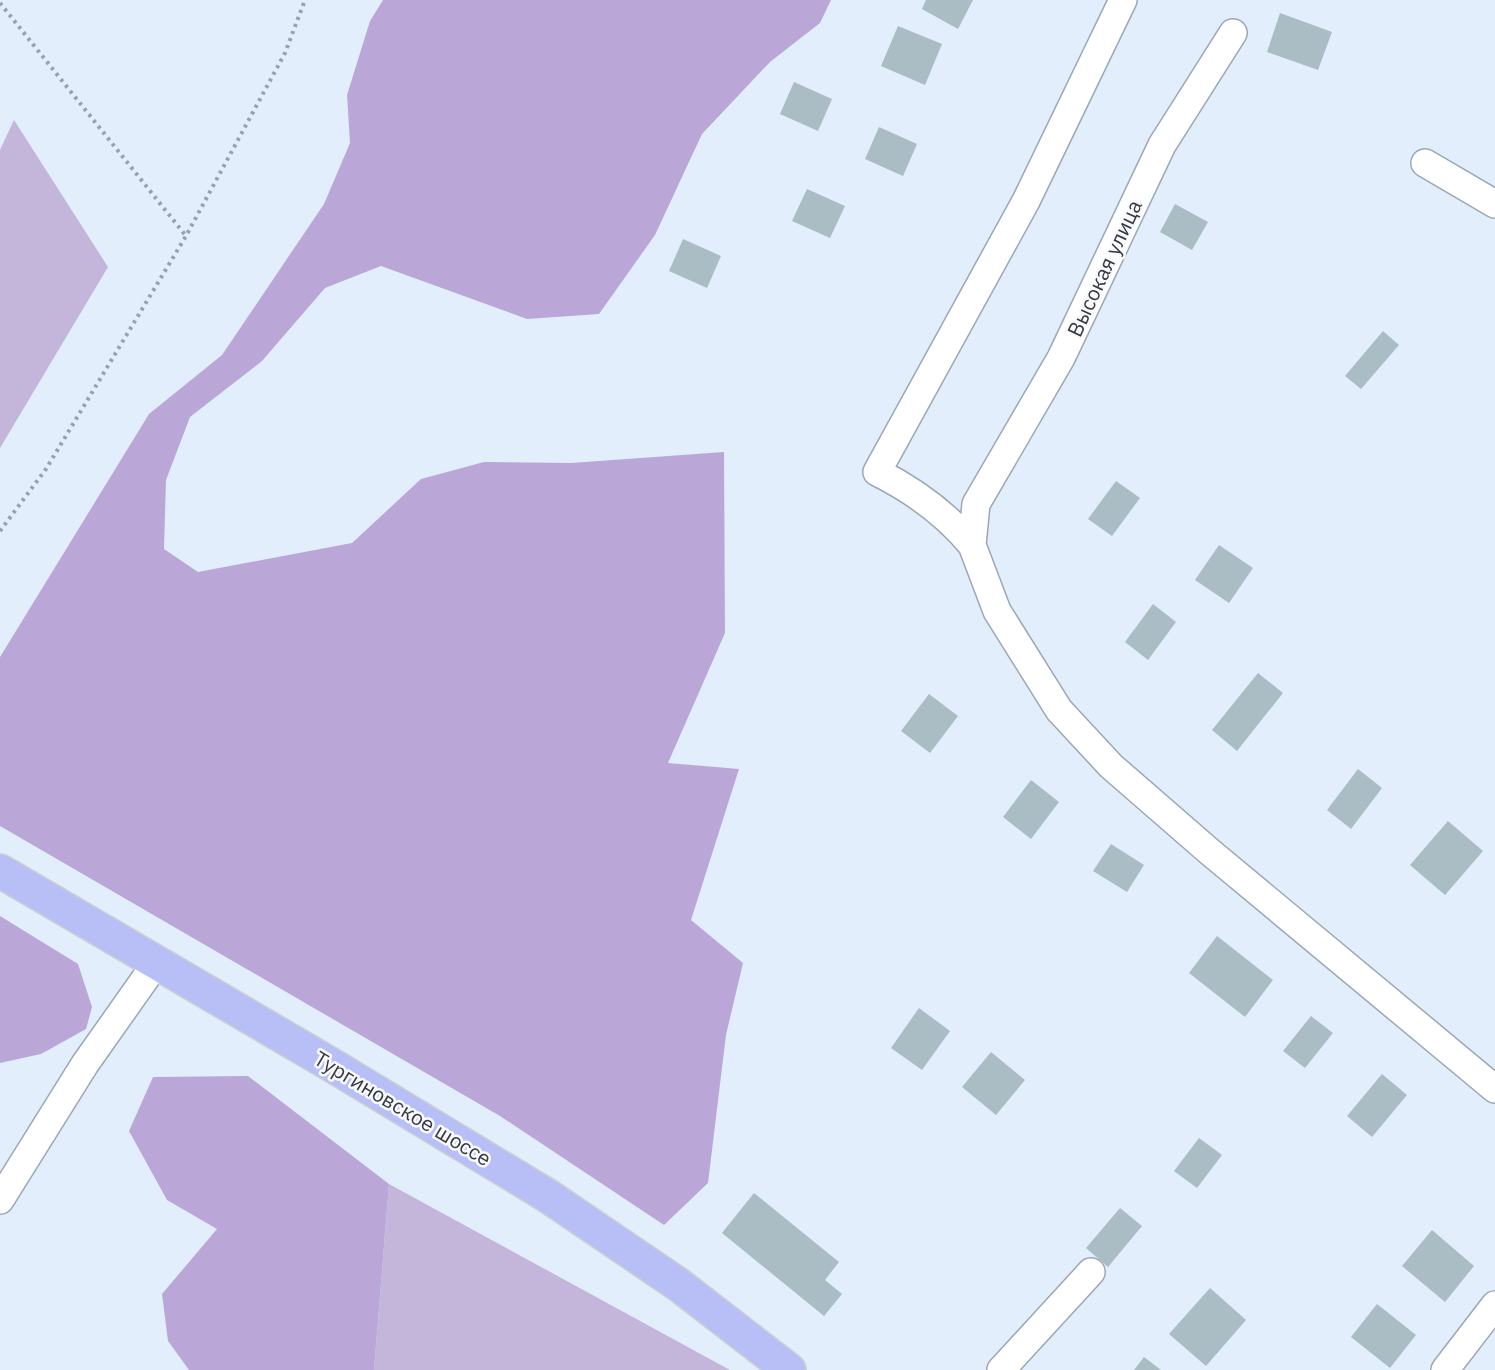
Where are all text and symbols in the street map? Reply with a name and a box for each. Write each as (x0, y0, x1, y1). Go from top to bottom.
street label: Высокая улица (1060, 195, 1148, 341)
street label: Тургиновское шоссе (309, 1044, 497, 1172)

